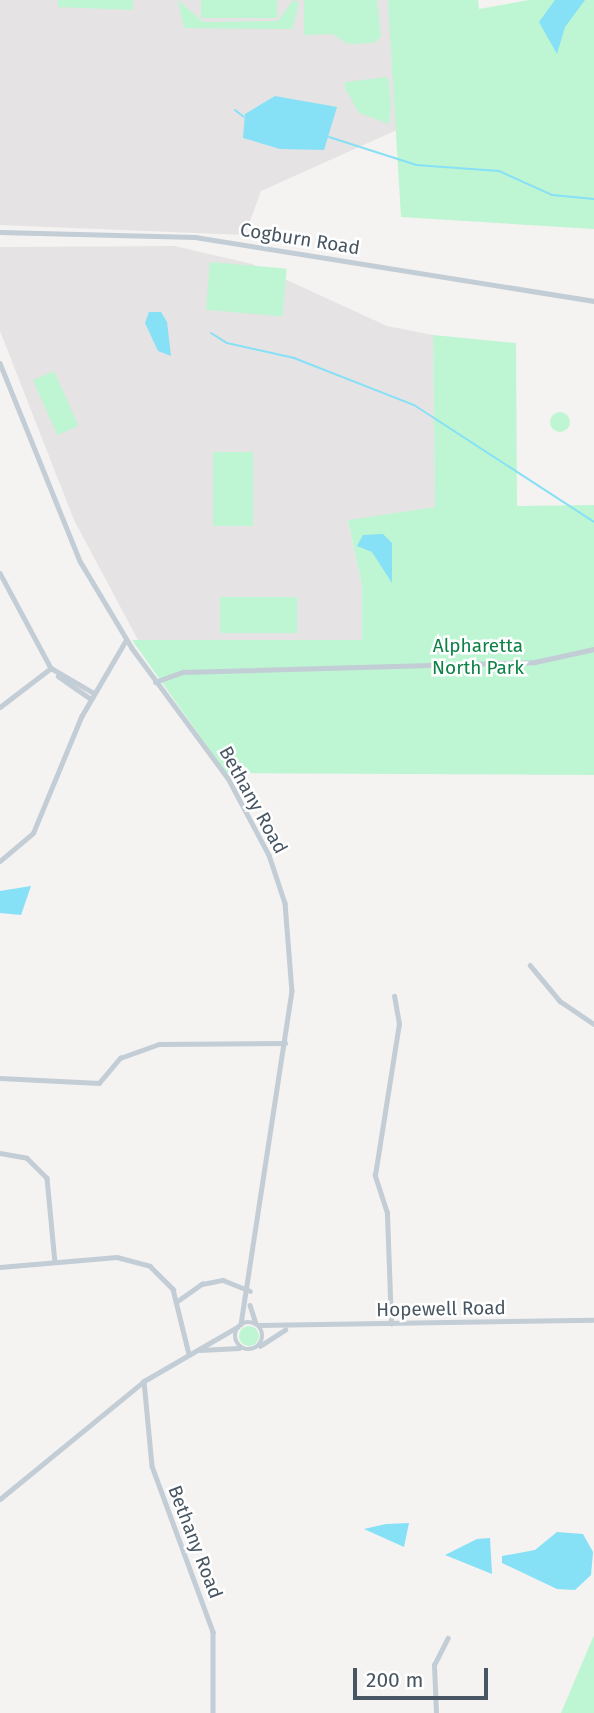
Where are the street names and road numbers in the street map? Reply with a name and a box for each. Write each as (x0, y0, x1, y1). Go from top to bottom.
street label: Cogburn Road (239, 218, 361, 260)
street label: Bethany Road (214, 742, 292, 858)
street label: Hopewell Road (376, 1296, 506, 1322)
street label: Bethany Road (163, 1482, 227, 1602)

